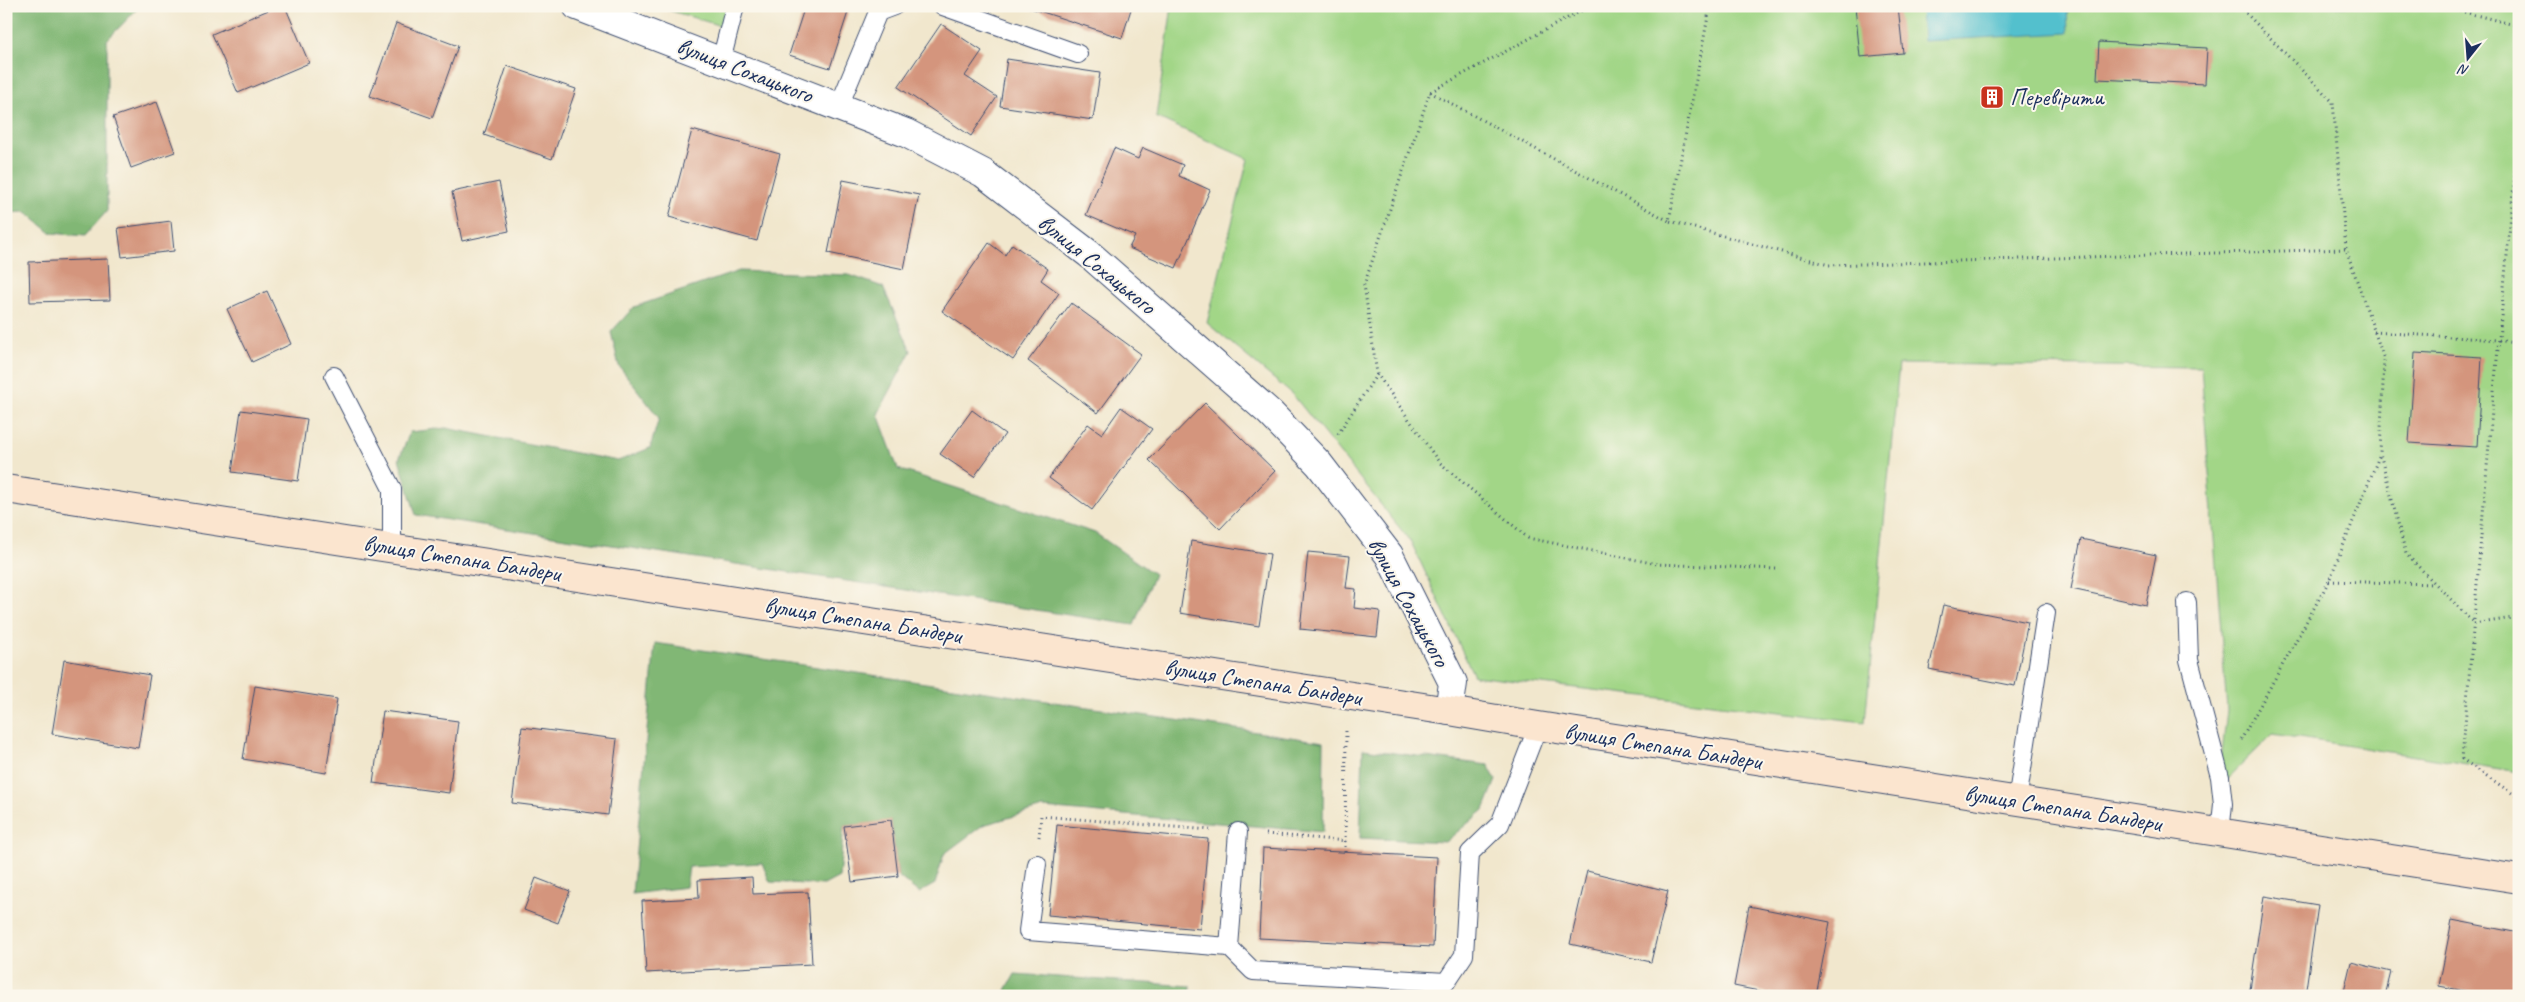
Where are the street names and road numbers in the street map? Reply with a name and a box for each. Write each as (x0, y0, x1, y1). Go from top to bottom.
street label: вулиця Сохацького (673, 30, 819, 110)
street label: вулиця Сохацького (1032, 207, 1163, 322)
street label: вулиця Степана Бандери (361, 528, 565, 589)
street label: вулиця Сохацького (1361, 532, 1458, 673)
street label: вулиця Степана Бандери (762, 590, 966, 651)
street label: вулиця Степана Бандери (1162, 652, 1366, 713)
street label: вулиця Степана Бандери (1562, 716, 1766, 777)
street label: вулиця Степана Бандери (1962, 778, 2166, 839)

